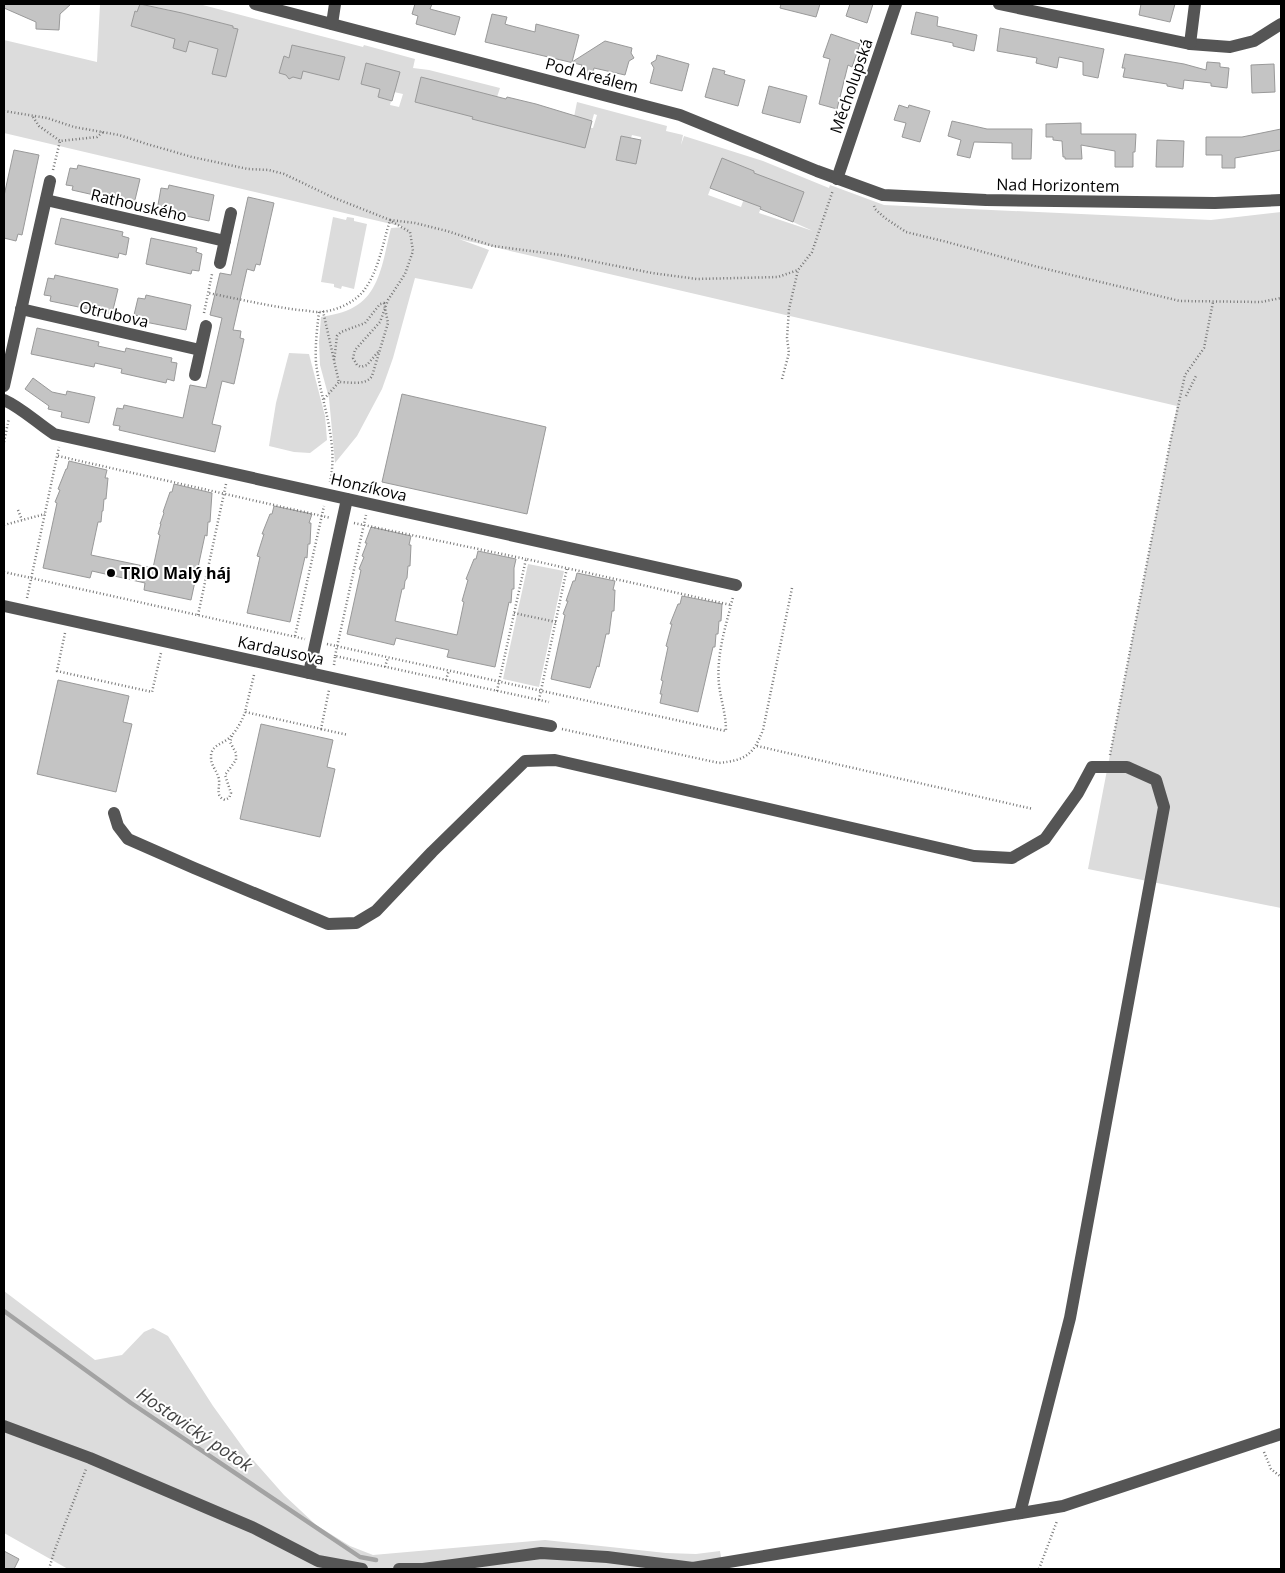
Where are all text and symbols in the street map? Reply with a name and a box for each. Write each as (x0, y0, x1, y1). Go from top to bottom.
street label: Měcholupská (824, 36, 878, 136)
street label: Pod Areálem (543, 52, 641, 98)
street label: Nad Horizontem (996, 173, 1120, 197)
street label: Rathouského (89, 183, 189, 227)
street label: Otrubova (77, 295, 151, 333)
street label: Honzíkova (329, 468, 409, 506)
place label: TRIO Malý háj (121, 562, 231, 584)
marker: TRIO Malý háj (105, 567, 117, 579)
street label: Kardausova (236, 630, 326, 670)
water label: Hostavický potok (133, 1381, 258, 1477)

